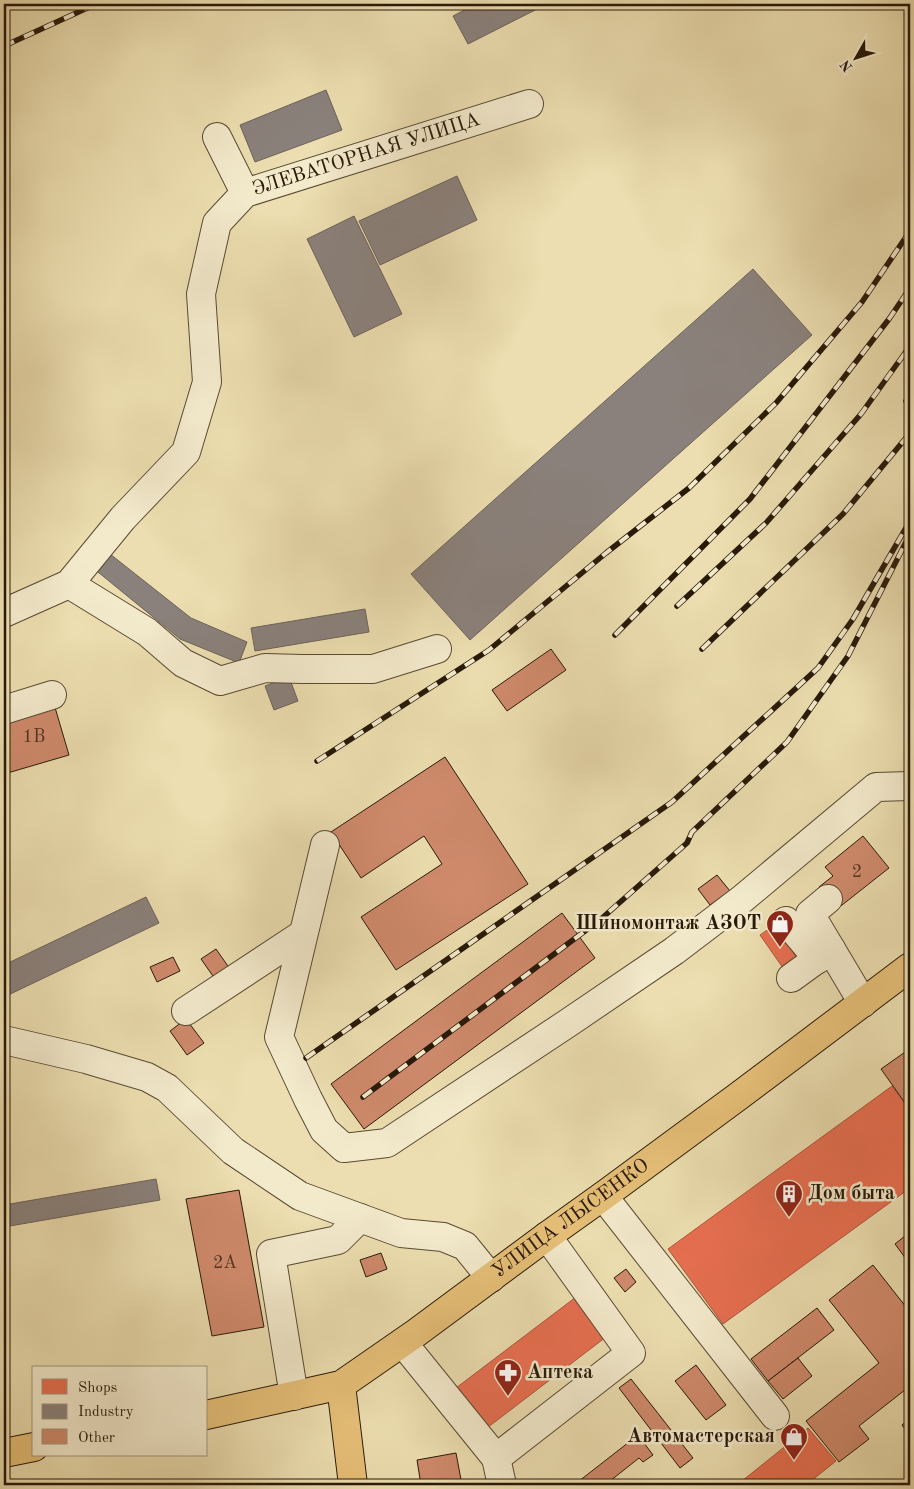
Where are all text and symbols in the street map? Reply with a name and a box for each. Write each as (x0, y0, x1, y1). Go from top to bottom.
north arrow (832, 32, 882, 82)
text: N (838, 57, 855, 74)
street label: ЭЛЕВАТОРНАЯ УЛИЦА (250, 110, 483, 200)
house number: 1В (23, 728, 45, 746)
house number: 2 (852, 863, 862, 881)
shop icon: Шиномонтаж АЗОТ (765, 909, 795, 948)
place label: Шиномонтаж АЗОТ (576, 914, 761, 934)
street label: УЛИЦА ЛЫСЕНКО (489, 1155, 653, 1283)
building icon: Дом быта (774, 1179, 804, 1218)
place label: Дом быта (808, 1184, 895, 1204)
house number: 2А (213, 1254, 237, 1272)
pharmacy icon: Аптека (493, 1358, 523, 1397)
place label: Аптека (527, 1363, 593, 1383)
legend (32, 1366, 208, 1456)
text: Shops (78, 1381, 117, 1396)
text: Industry (78, 1405, 134, 1420)
shop icon: Автомастерская (779, 1422, 809, 1461)
place label: Автомастерская (627, 1427, 775, 1447)
text: Other (78, 1431, 115, 1446)

